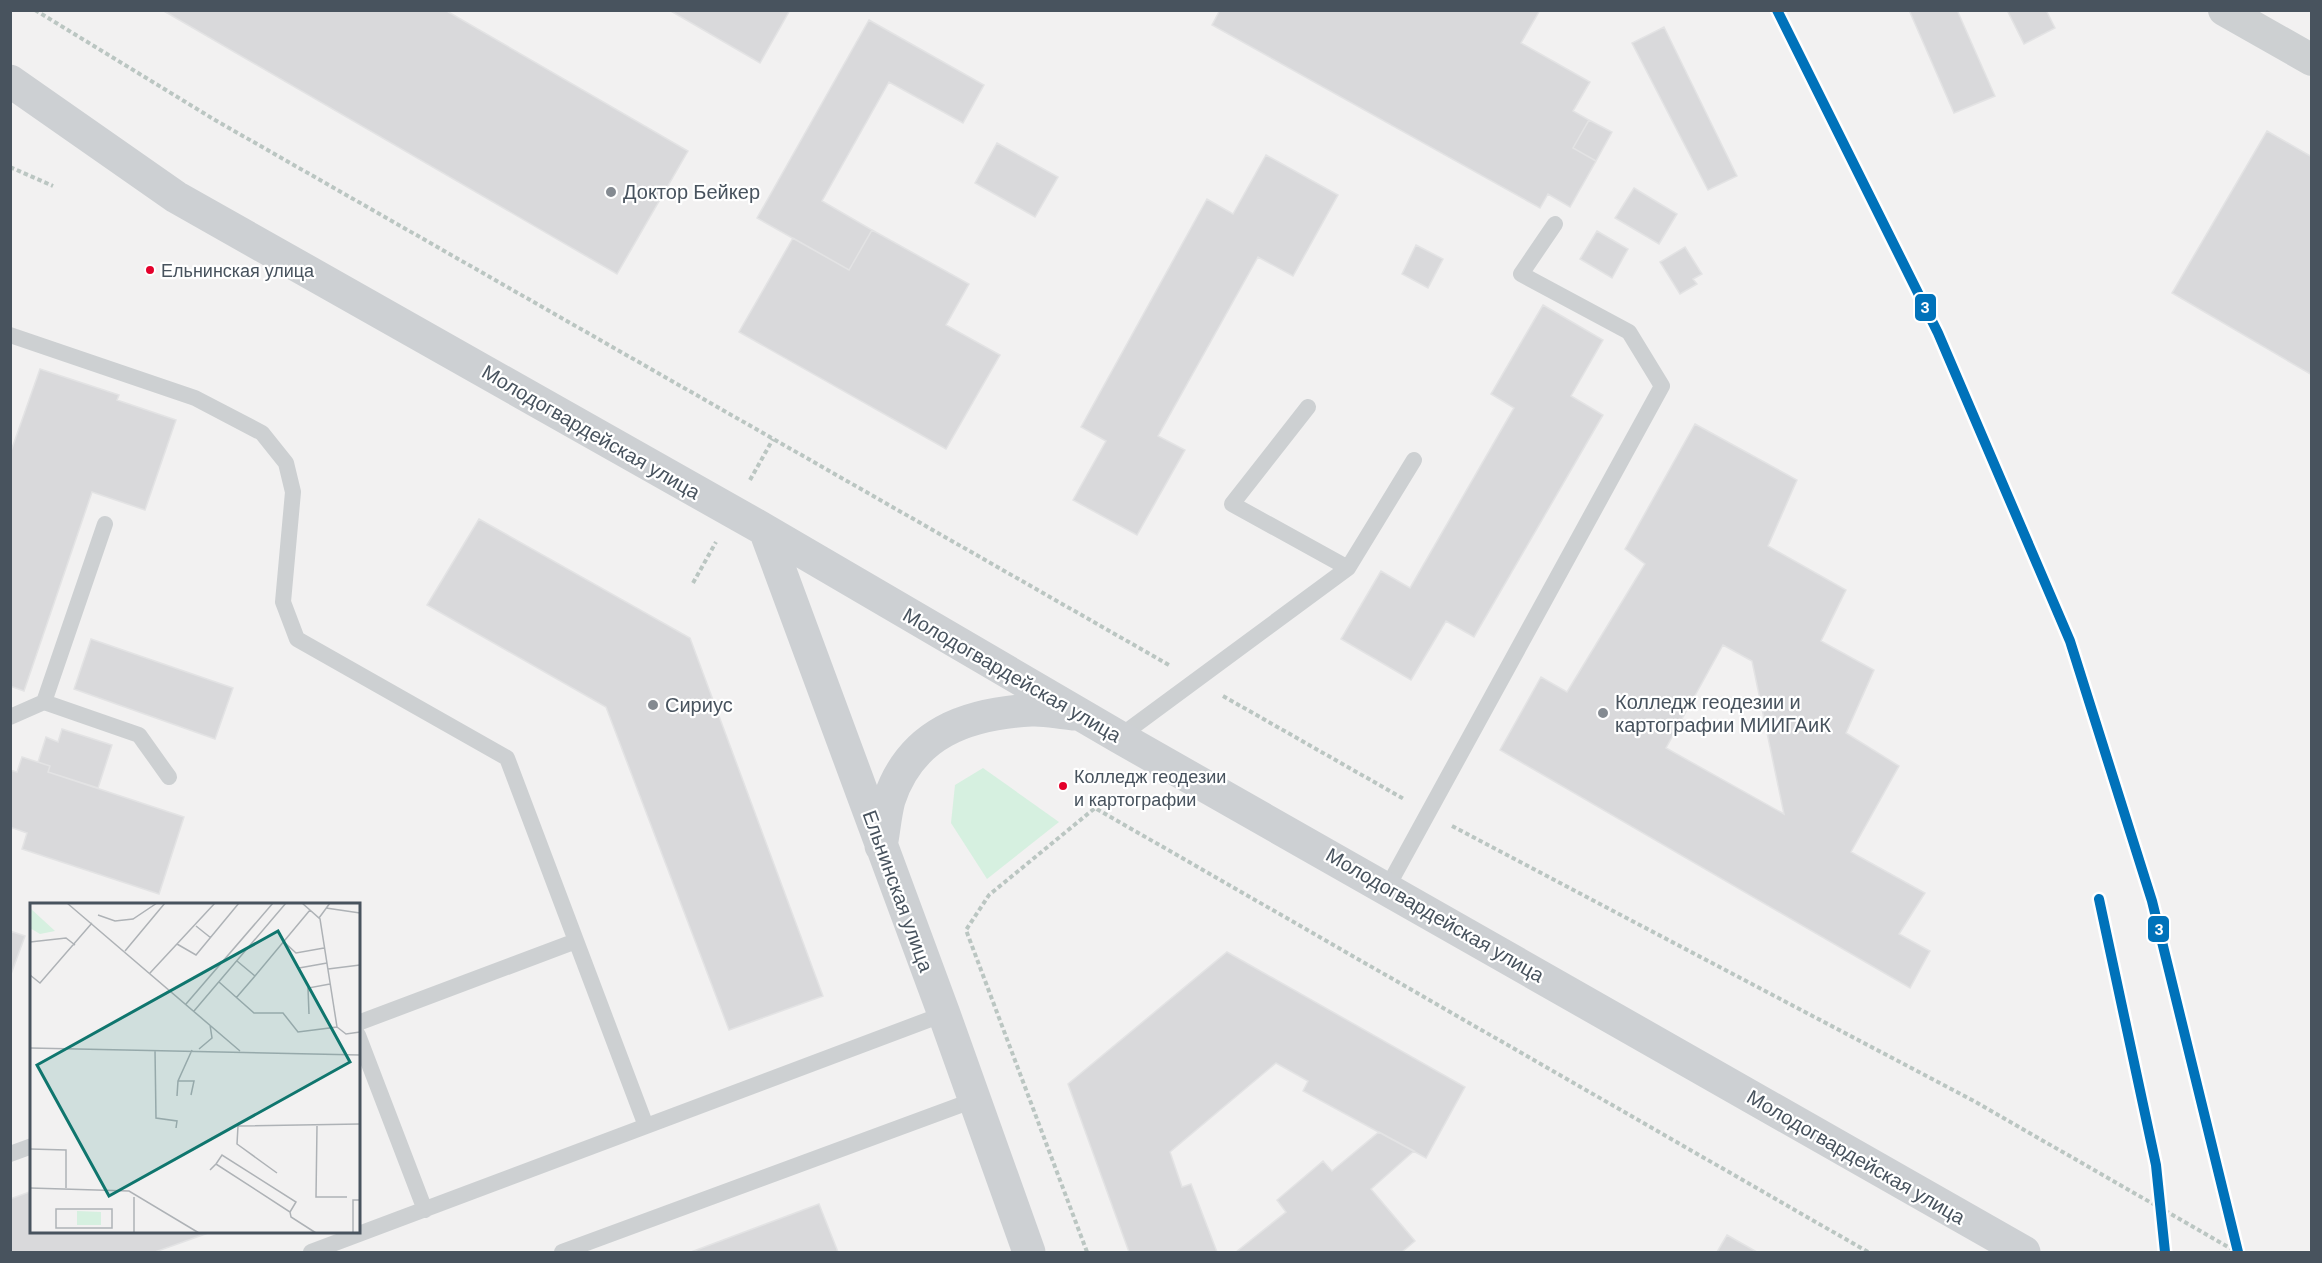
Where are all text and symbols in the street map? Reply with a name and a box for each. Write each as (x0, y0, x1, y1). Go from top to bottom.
place label: Доктор Бейкер (623, 179, 760, 205)
marker: Доктор Бейкер (604, 185, 618, 199)
place label: Ельнинская улица (161, 259, 315, 283)
marker: Ельнинская улица (144, 264, 156, 276)
line badge: 3 (1914, 293, 1937, 322)
text: 3 (1920, 297, 1930, 318)
street label: Молодогвардейская улица (477, 359, 706, 506)
street label: Молодогвардейская улица (898, 602, 1127, 749)
place label: Колледж геодезии и картографии МИИГАиК (1615, 689, 1831, 738)
place label: Сириус (665, 692, 733, 718)
marker: Сириус (646, 698, 660, 712)
marker: Колледж геодезии и картографии МИИГАиК (1596, 706, 1610, 720)
place label: Колледж геодезии и картографии (1074, 765, 1226, 812)
marker: Колледж геодезии и картографии (1057, 780, 1069, 792)
street label: Ельнинская улица (857, 807, 940, 976)
street label: Молодогвардейская улица (1321, 842, 1550, 989)
inset map (30, 903, 360, 1233)
line badge: 3 (2147, 915, 2170, 943)
text: 3 (2154, 919, 2164, 940)
street label: Молодогвардейская улица (1742, 1084, 1971, 1231)

